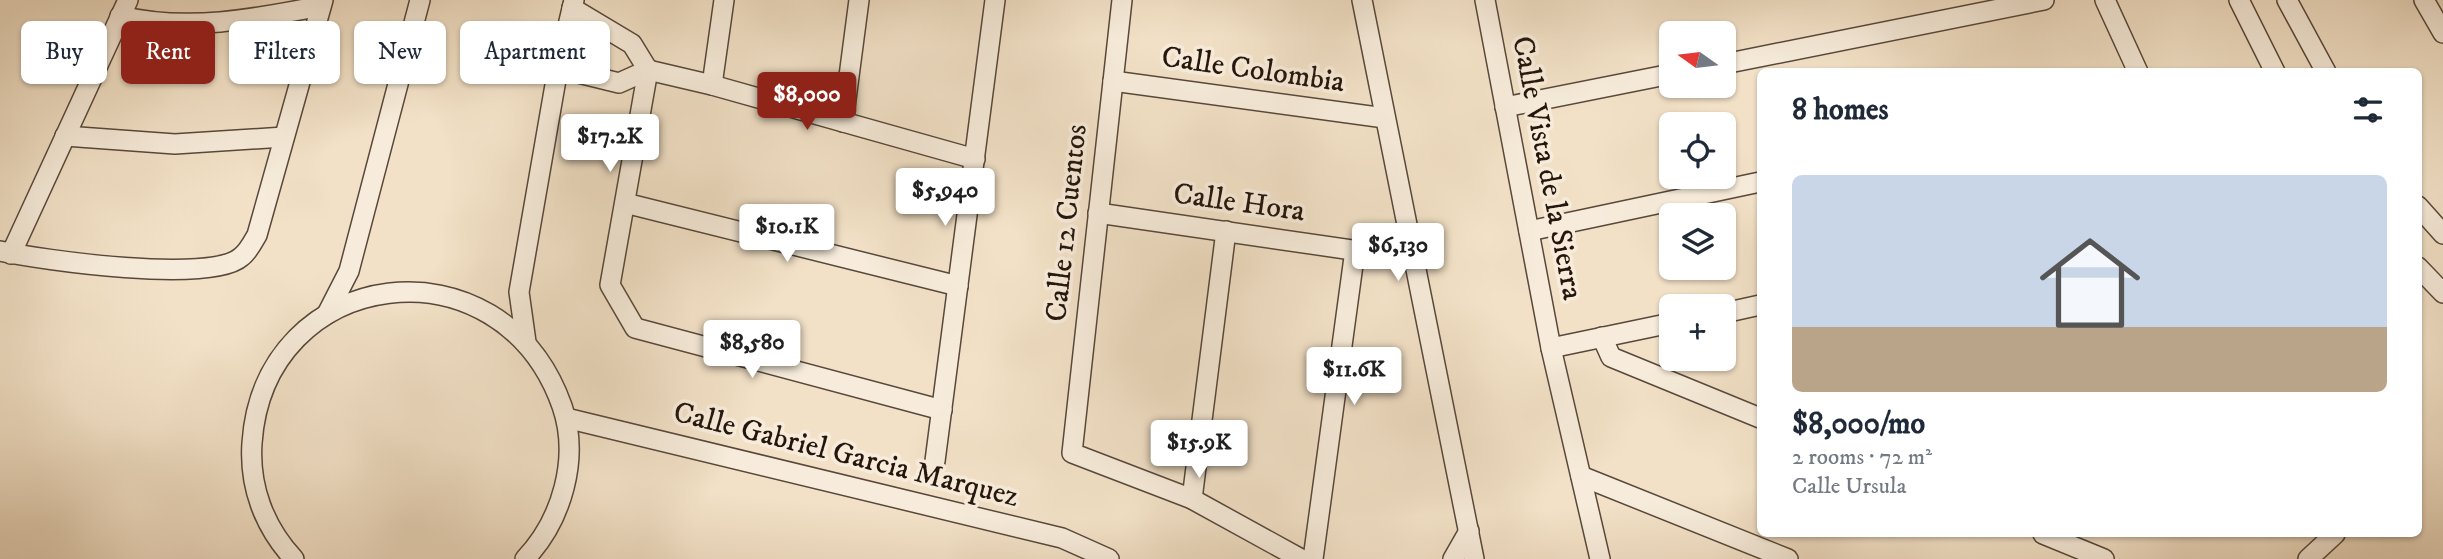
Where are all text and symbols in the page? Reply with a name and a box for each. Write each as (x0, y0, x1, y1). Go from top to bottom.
chip: Buy (21, 21, 107, 84)
chip: Rent (121, 21, 215, 84)
chip: Filters (229, 21, 340, 84)
chip: New (354, 21, 446, 84)
chip: Apartment (460, 21, 610, 84)
north arrow (1659, 21, 1736, 98)
map controls (1659, 21, 1736, 371)
street label: Calle Vista de la Sierra (1503, 33, 1591, 303)
street label: Calle Colombia (1159, 39, 1347, 101)
pin: $8,000 (750, 72, 864, 132)
text: $8,000 (773, 80, 841, 109)
icon: filters (2349, 91, 2387, 129)
text: 8 homes (1792, 92, 1889, 129)
button: locate (1659, 112, 1736, 189)
pin: $17.2K (553, 114, 667, 174)
text: $17.2K (577, 122, 643, 151)
street label: Calle 12 Cuentos (1038, 122, 1096, 324)
pin: $5,940 (888, 168, 1002, 228)
street label: Calle Hora (1171, 175, 1307, 231)
text: $5,940 (912, 176, 978, 205)
button: layers (1659, 203, 1736, 280)
pin: $10.1K (730, 204, 844, 264)
text: $10.1K (755, 212, 819, 241)
icon: home (2027, 220, 2153, 346)
pin: $6,130 (1341, 224, 1455, 283)
text: $6,130 (1368, 231, 1428, 260)
button: + (1659, 294, 1736, 371)
pin: $8,580 (695, 320, 809, 380)
text: $8,580 (719, 328, 785, 357)
pin: $11.6K (1297, 348, 1411, 407)
text: $11.6K (1322, 355, 1386, 384)
street label: Calle Gabriel Garcia Marquez (670, 394, 1022, 516)
text: $8,000/mo (1792, 406, 1925, 443)
pin: $15.9K (1142, 420, 1256, 480)
text: $15.9K (1167, 428, 1231, 457)
text: 2 rooms · 72 m² (1792, 443, 1932, 472)
text: Calle Ursula (1792, 472, 1906, 501)

